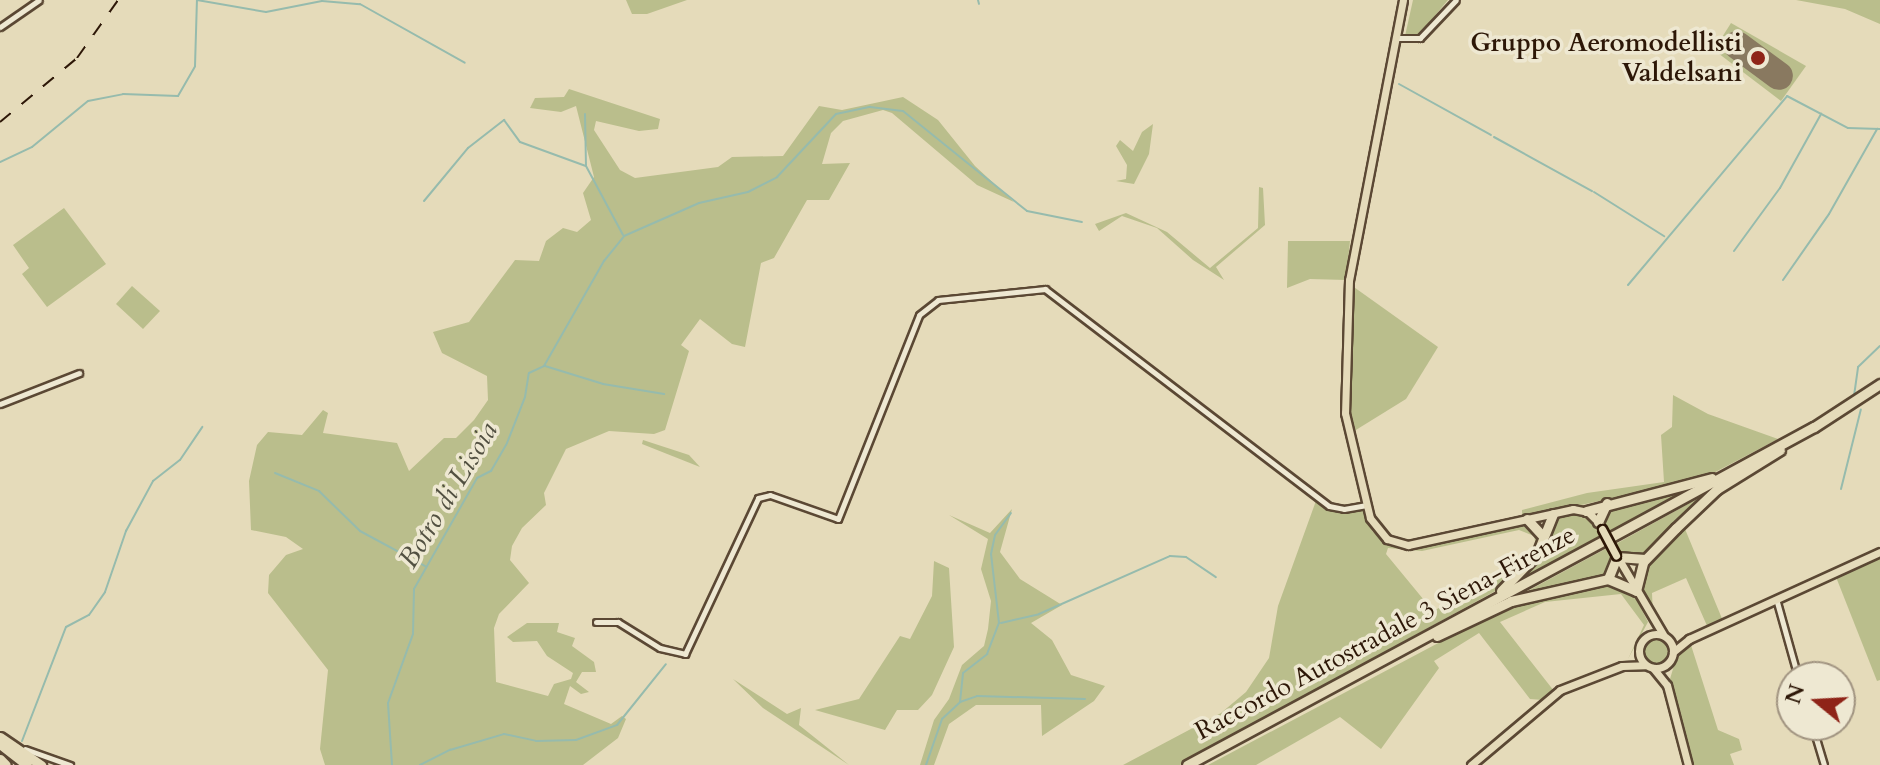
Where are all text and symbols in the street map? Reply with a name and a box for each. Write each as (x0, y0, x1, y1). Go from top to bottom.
place label: Gruppo Aeromodellisti Valdelsani (1470, 27, 1742, 88)
marker: Gruppo Aeromodellisti Valdelsani (1749, 49, 1767, 67)
water label: Botro di Lisoia (391, 416, 505, 574)
street label: Raccordo Autostradale 3 Siena-Firenze (1190, 519, 1580, 747)
north arrow (1776, 661, 1856, 741)
text: N (1778, 680, 1812, 708)

